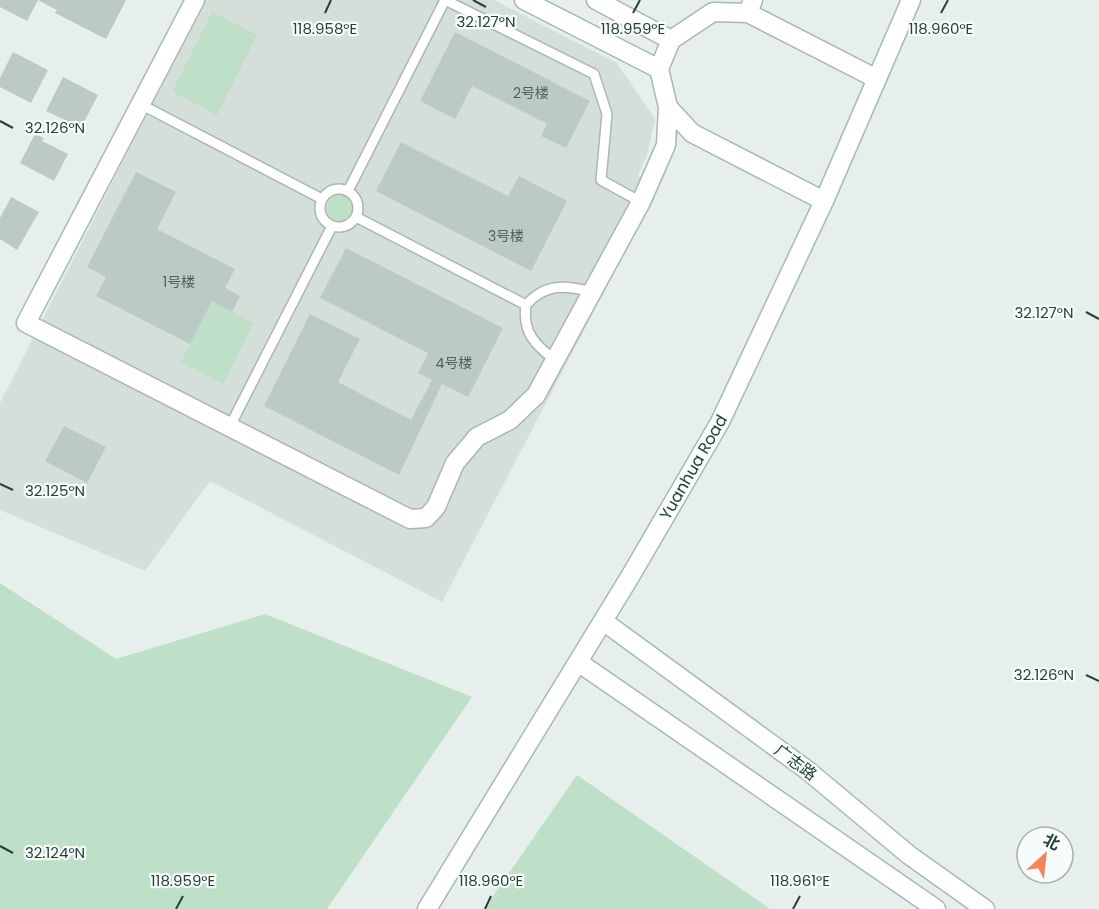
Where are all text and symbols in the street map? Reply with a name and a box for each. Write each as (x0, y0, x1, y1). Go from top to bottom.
text: 32.127°N (457, 11, 515, 32)
text: 118.958°E (293, 18, 357, 39)
text: 118.959°E (601, 18, 665, 39)
text: 118.960°E (909, 18, 973, 39)
house number: 2号楼 (513, 83, 549, 103)
text: 32.126°N (25, 117, 85, 138)
house number: 3号楼 (488, 226, 524, 246)
house number: 1号楼 (163, 272, 195, 292)
text: 32.127°N (1015, 302, 1073, 323)
house number: 4号楼 (436, 353, 472, 373)
street label: Yuanhua Road (654, 410, 733, 524)
text: 32.125°N (25, 480, 85, 501)
text: 32.126°N (1014, 664, 1074, 685)
street label: 广志路 (770, 739, 822, 786)
north arrow (1015, 825, 1075, 885)
text: 北 (1039, 828, 1064, 856)
text: 32.124°N (25, 842, 85, 863)
text: 118.959°E (151, 870, 215, 891)
text: 118.960°E (459, 870, 523, 891)
text: 118.961°E (770, 870, 830, 891)

